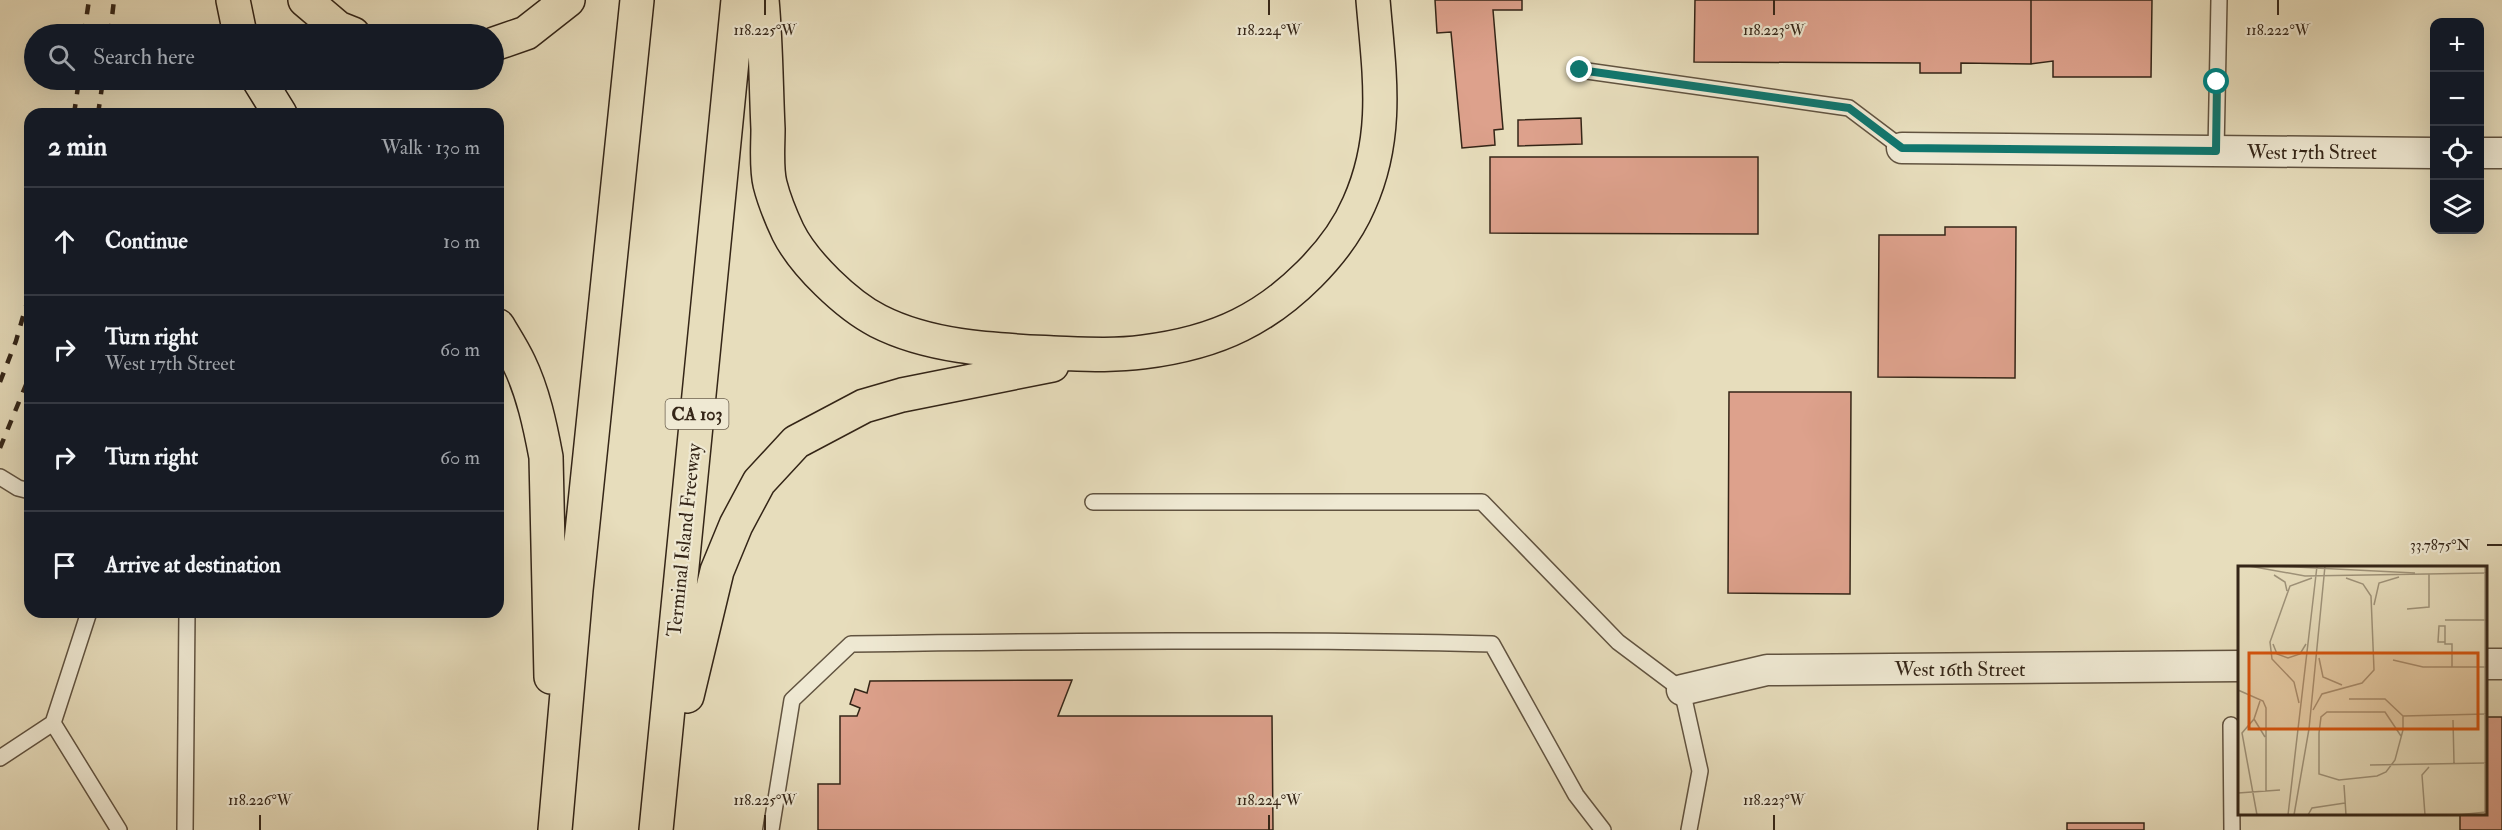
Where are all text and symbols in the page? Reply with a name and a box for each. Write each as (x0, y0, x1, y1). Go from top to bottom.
map controls (2430, 18, 2484, 234)
button: + (2430, 18, 2484, 72)
text: 118.225°W (734, 21, 797, 40)
text: 118.224°W (1237, 21, 1302, 40)
text: 118.223°W (1743, 21, 1806, 40)
text: 118.222°W (2246, 21, 2311, 40)
search box (24, 24, 504, 90)
icon: search (45, 41, 78, 74)
text: Search here (93, 43, 195, 71)
route end (1566, 56, 1592, 82)
route start (2203, 68, 2229, 94)
button: − (2430, 72, 2484, 126)
button: locate (2430, 126, 2484, 180)
text: 2 min (48, 131, 107, 163)
text: Walk · 130 m (381, 135, 480, 160)
street label: West 17th Street (2246, 140, 2378, 165)
button: layers (2430, 180, 2484, 234)
icon: ahead (48, 225, 81, 258)
text: Continue (105, 227, 188, 255)
text: 10 m (443, 229, 480, 254)
text: Turn right (105, 323, 198, 351)
icon: right (48, 333, 81, 366)
text: 60 m (440, 337, 480, 362)
text: West 17th Street (105, 351, 235, 376)
road number: CA 103 (666, 399, 728, 429)
icon: right (48, 441, 81, 474)
street label: Terminal Island Freeway (661, 441, 707, 638)
text: Turn right (105, 443, 198, 471)
text: 60 m (440, 445, 480, 470)
text: 33.7875°N (2410, 536, 2471, 555)
icon: arrive (48, 549, 81, 582)
text: Arrive at destination (105, 551, 281, 579)
inset map (2238, 566, 2487, 815)
street label: West 16th Street (1894, 657, 2026, 682)
text: 118.226°W (228, 791, 293, 810)
text: 118.225°W (734, 791, 797, 810)
text: 118.224°W (1237, 791, 1302, 810)
text: 118.223°W (1743, 791, 1806, 810)

